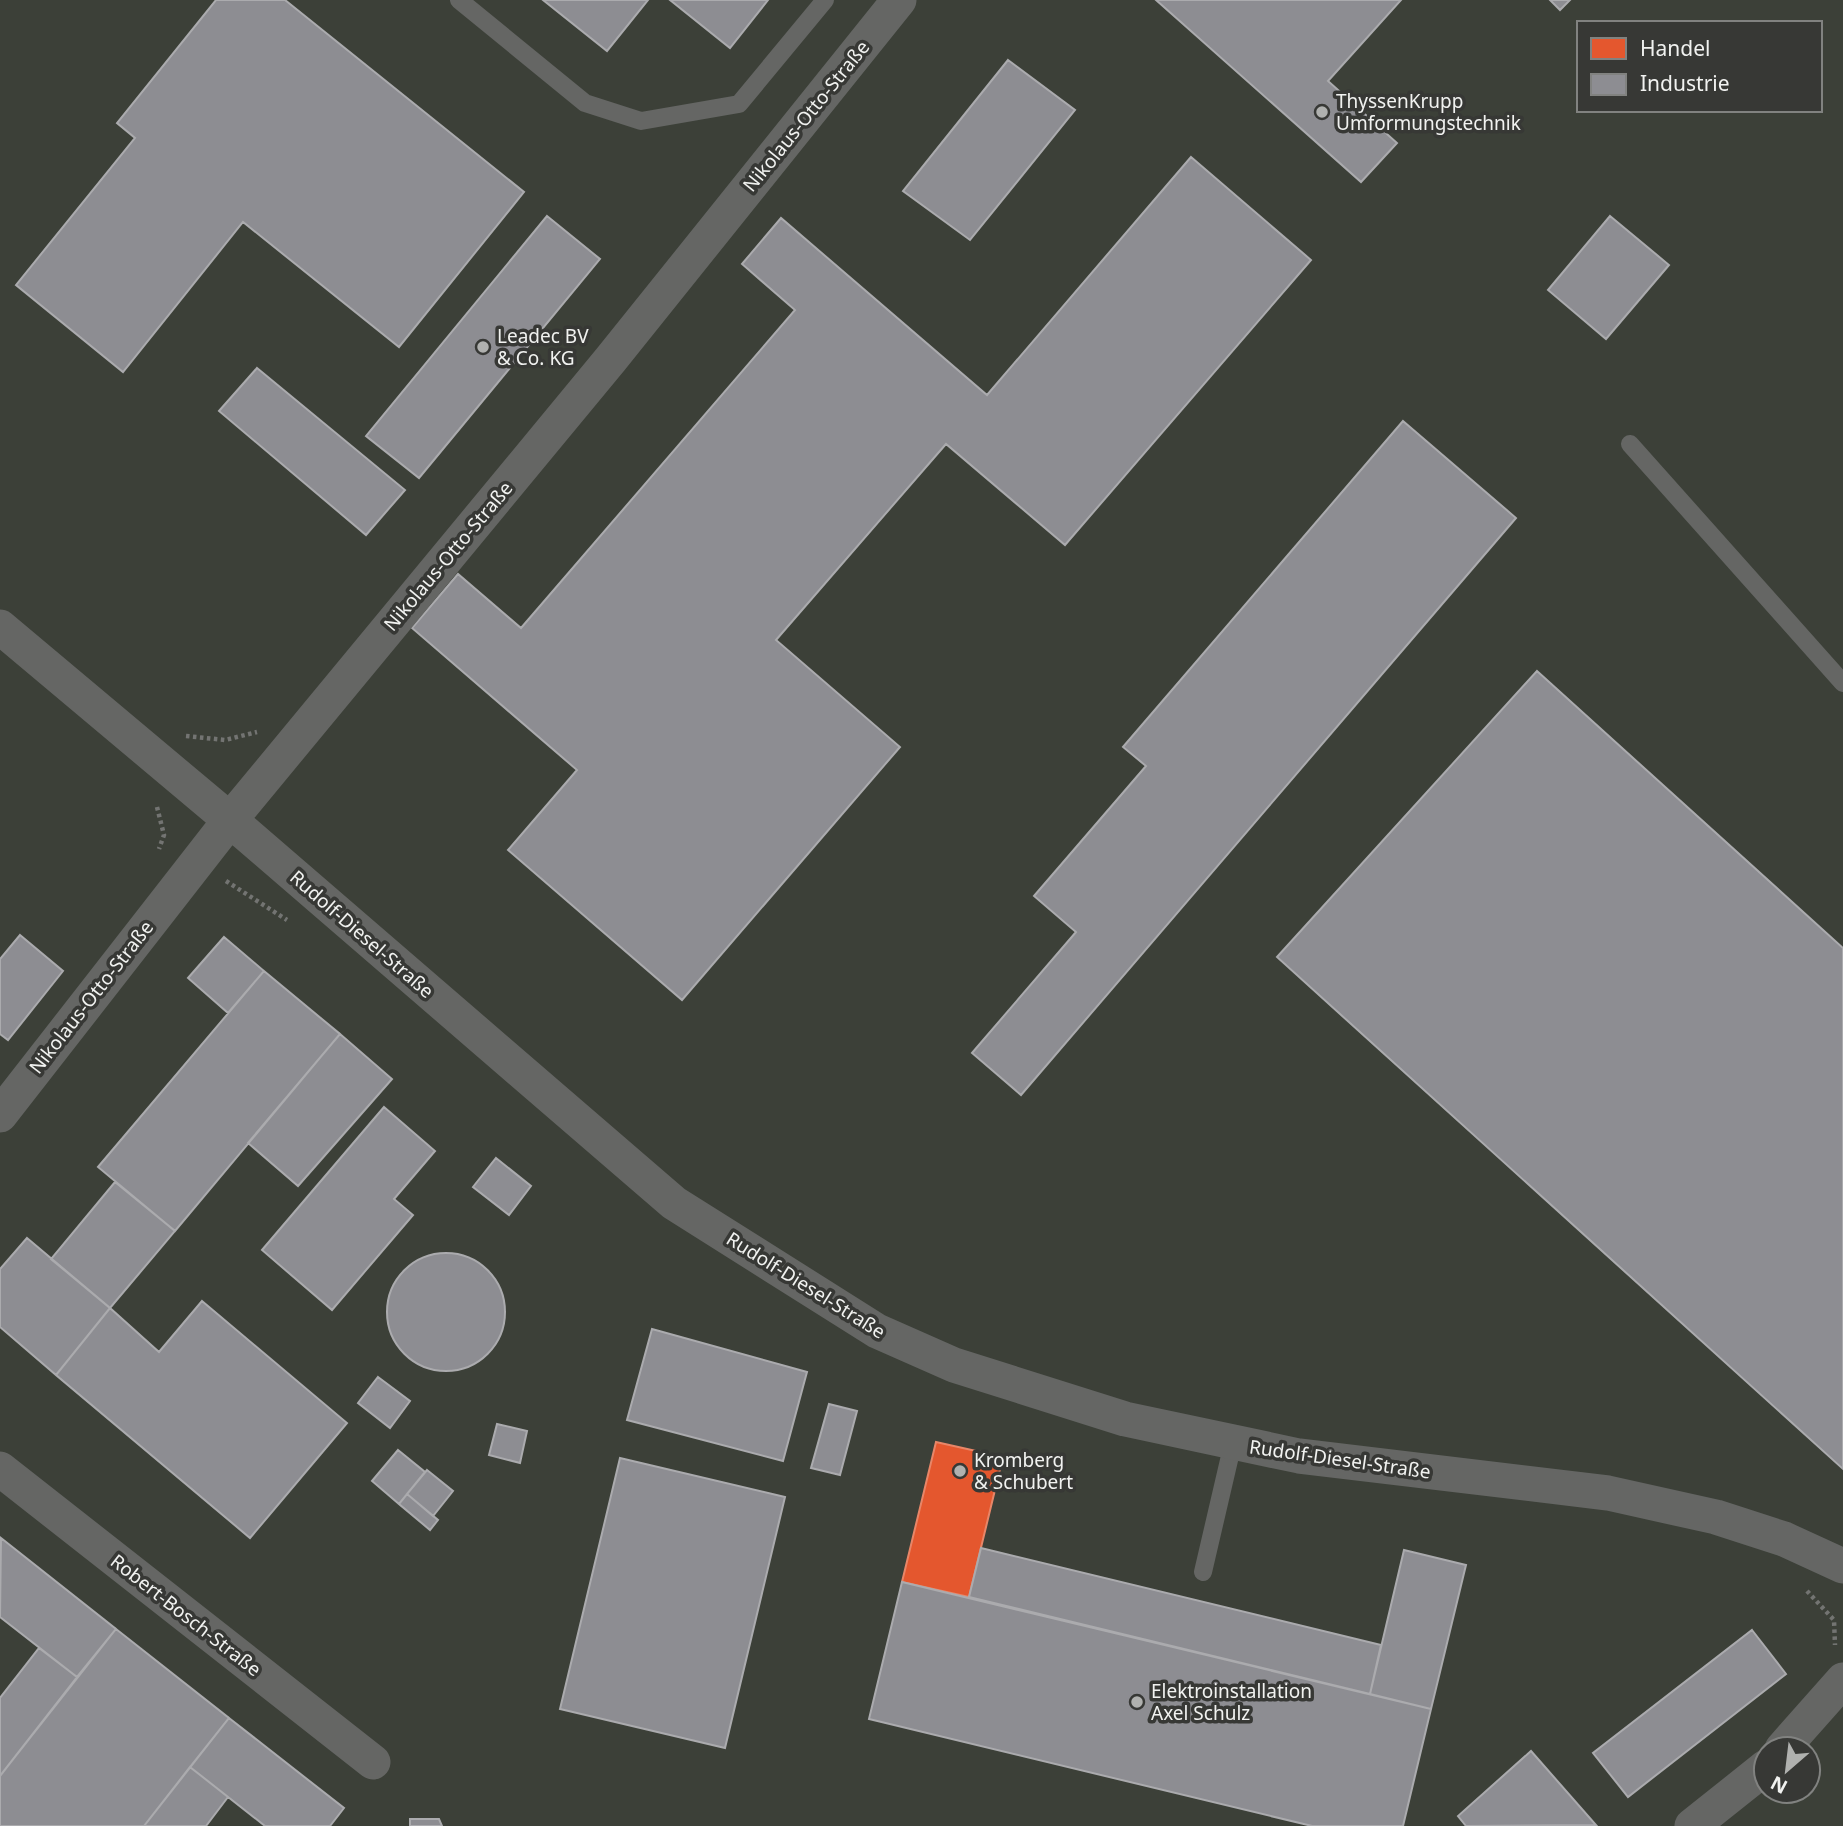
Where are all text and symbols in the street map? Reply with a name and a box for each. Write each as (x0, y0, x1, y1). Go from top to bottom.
legend (1577, 21, 1822, 112)
text: Handel (1640, 34, 1711, 62)
street label: Nikolaus-Otto-Straße (737, 35, 875, 197)
text: Industrie (1640, 69, 1730, 97)
place label: ThyssenKrupp Umformungstechnik (1336, 88, 1521, 136)
marker: ThyssenKrupp Umformungstechnik (1314, 104, 1330, 120)
place label: Leadec BV & Co. KG (497, 323, 589, 371)
marker: Leadec BV & Co. KG (475, 339, 491, 355)
street label: Nikolaus-Otto-Straße (378, 476, 518, 636)
street label: Rudolf-Diesel-Straße (285, 864, 439, 1004)
street label: Nikolaus-Otto-Straße (23, 915, 159, 1079)
street label: Rudolf-Diesel-Straße (722, 1226, 890, 1344)
street label: Rudolf-Diesel-Straße (1248, 1433, 1432, 1485)
place label: Kromberg & Schubert (974, 1447, 1073, 1495)
marker: Kromberg & Schubert (952, 1463, 968, 1479)
street label: Robert-Bosch-Straße (105, 1548, 267, 1682)
place label: Elektroinstallation Axel Schulz (1151, 1678, 1312, 1726)
marker: Elektroinstallation Axel Schulz (1129, 1694, 1145, 1710)
north arrow (1752, 1735, 1822, 1805)
text: N (1766, 1770, 1792, 1800)

